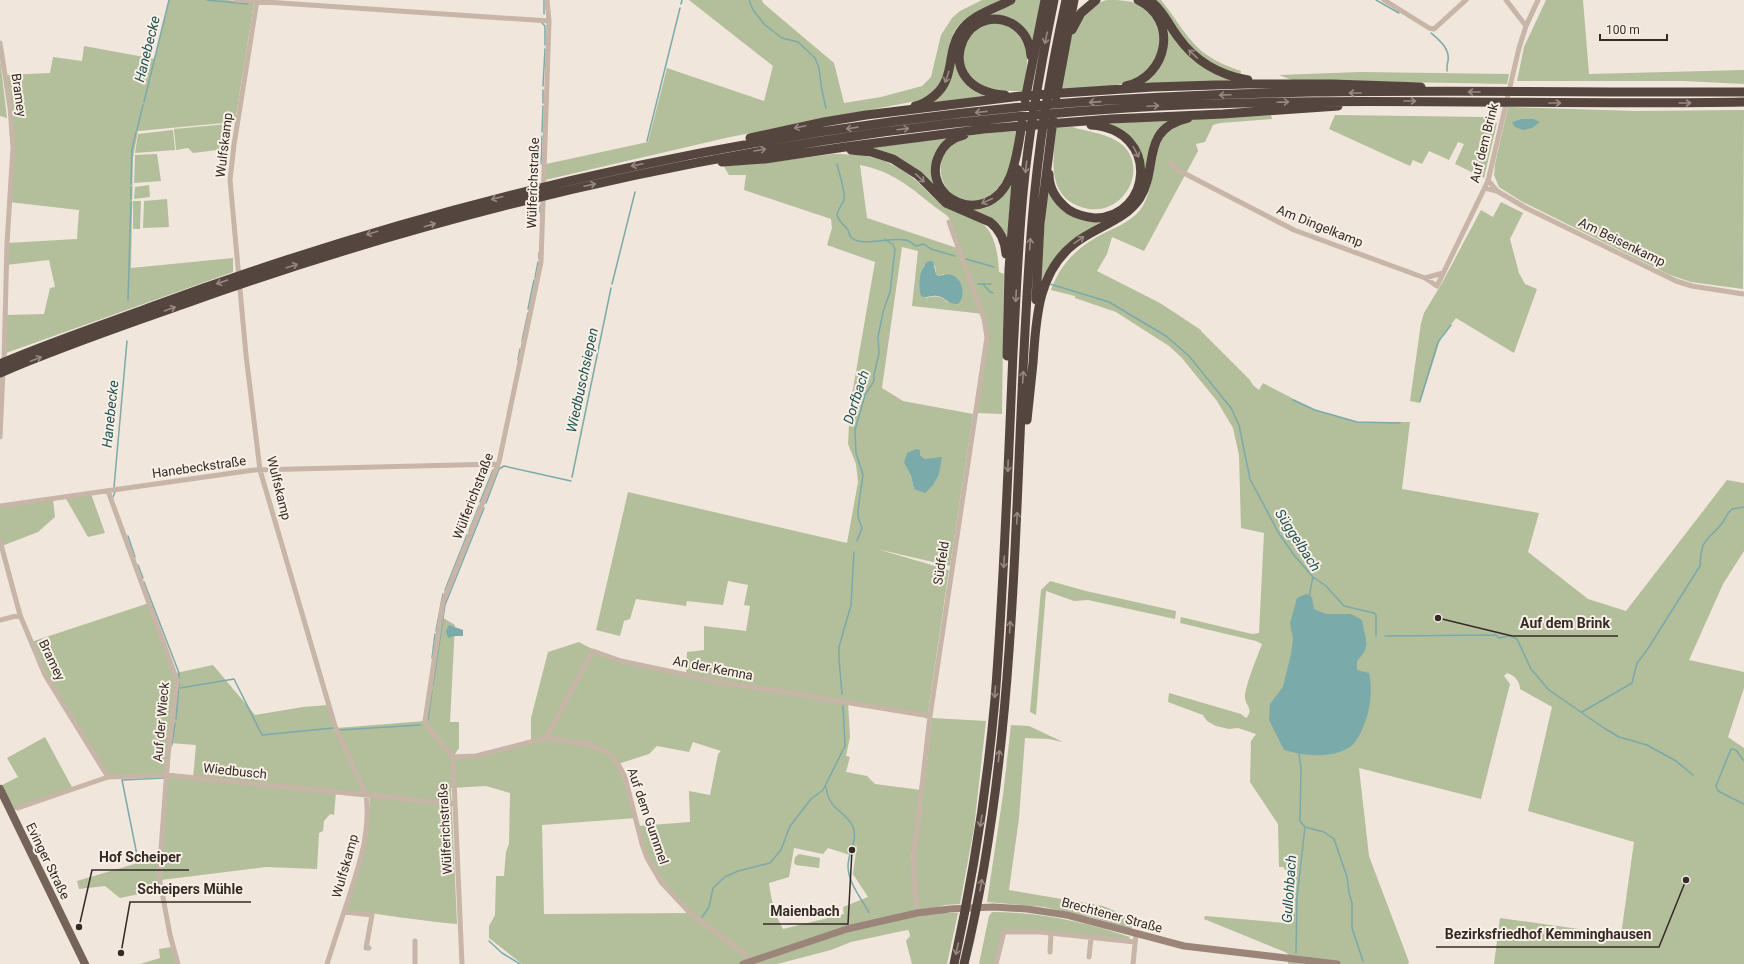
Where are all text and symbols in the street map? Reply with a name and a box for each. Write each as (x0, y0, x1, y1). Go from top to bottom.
water label: Hanebecke (131, 14, 163, 84)
scale bar (1600, 16, 1667, 42)
text: 100 m (1606, 23, 1640, 37)
one-way arrow (1042, 31, 1050, 44)
one-way arrow (1188, 50, 1198, 59)
one-way arrow (943, 71, 950, 84)
street label: Bramey (9, 72, 29, 118)
one-way arrow (1468, 88, 1481, 96)
one-way arrow (1349, 89, 1362, 97)
one-way arrow (1219, 91, 1232, 99)
one-way arrow (1403, 97, 1416, 105)
one-way arrow (1089, 98, 1102, 105)
one-way arrow (1276, 98, 1289, 106)
one-way arrow (1548, 99, 1561, 107)
one-way arrow (1678, 99, 1691, 107)
street label: Auf dem Brink (1467, 101, 1501, 184)
one-way arrow (1146, 103, 1159, 110)
one-way arrow (975, 108, 988, 116)
street label: Wulfskamp (213, 112, 235, 178)
one-way arrow (794, 123, 807, 131)
one-way arrow (846, 124, 859, 132)
one-way arrow (896, 125, 909, 133)
street label: Wülferichstraße (524, 137, 542, 229)
one-way arrow (1133, 145, 1140, 157)
one-way arrow (753, 146, 766, 154)
one-way arrow (1022, 160, 1030, 173)
one-way arrow (631, 162, 644, 170)
one-way arrow (915, 173, 925, 182)
one-way arrow (583, 180, 596, 188)
one-way arrow (491, 195, 504, 202)
one-way arrow (982, 198, 994, 205)
street label: Am Dingelkamp (1275, 202, 1365, 250)
street label: Am Beisenkamp (1576, 215, 1668, 269)
one-way arrow (423, 221, 436, 228)
one-way arrow (365, 230, 378, 237)
one-way arrow (1074, 236, 1085, 244)
one-way arrow (1027, 238, 1034, 251)
one-way arrow (286, 262, 298, 270)
one-way arrow (216, 278, 228, 286)
one-way arrow (1012, 289, 1020, 302)
one-way arrow (163, 305, 176, 312)
water label: Wiedbuschsiepen (563, 326, 601, 434)
one-way arrow (30, 354, 42, 362)
water label: Dorfbach (840, 368, 872, 426)
one-way arrow (1020, 371, 1027, 384)
water label: Hanebecke (99, 380, 121, 448)
street label: Wülferichstraße (450, 451, 496, 541)
street label: Hanebeckstraße (151, 453, 247, 481)
street label: Wulfskamp (264, 454, 294, 522)
one-way arrow (1005, 459, 1012, 472)
water label: Süggelbach (1272, 506, 1324, 574)
one-way arrow (1013, 512, 1020, 525)
street label: Südfeld (930, 540, 952, 586)
one-way arrow (1000, 555, 1007, 568)
callout: Auf dem Brink (1512, 610, 1618, 636)
text: Auf dem Brink (1520, 615, 1610, 631)
one-way arrow (1007, 621, 1014, 634)
street label: Bramey (36, 637, 68, 683)
street label: An der Kemna (672, 653, 754, 683)
street label: Auf der Wieck (150, 681, 172, 763)
one-way arrow (992, 685, 999, 698)
one-way arrow (996, 750, 1003, 763)
street label: Wiedbusch (202, 760, 268, 782)
street label: Auf dem Gummel (624, 766, 672, 866)
street label: Wülferichstraße (435, 783, 455, 875)
one-way arrow (977, 814, 985, 827)
street label: Evinger Straße (23, 820, 73, 902)
street label: Wulfskamp (329, 833, 361, 899)
callout: Hof Scheiper (92, 844, 189, 870)
text: Hof Scheiper (99, 849, 181, 865)
water label: Gullohbach (1279, 854, 1299, 924)
callout: Scheipers Mühle (130, 876, 251, 902)
one-way arrow (977, 879, 985, 892)
text: Scheipers Mühle (137, 881, 243, 897)
street label: Brechtener Straße (1060, 894, 1164, 936)
callout: Maienbach (763, 898, 848, 924)
text: Maienbach (770, 903, 840, 919)
callout: Bezirksfriedhof Kemminghausen (1436, 921, 1659, 947)
text: Bezirksfriedhof Kemminghausen (1445, 926, 1651, 942)
one-way arrow (953, 942, 961, 955)

